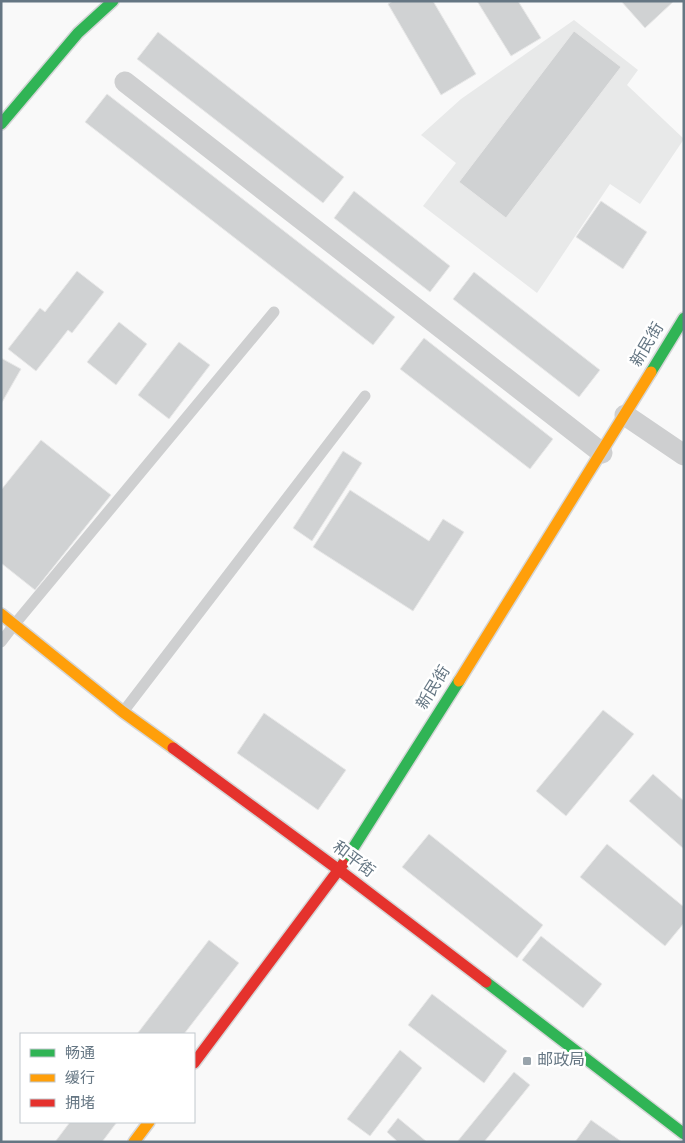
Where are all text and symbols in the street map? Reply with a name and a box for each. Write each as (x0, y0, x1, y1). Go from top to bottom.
street label: 新民街 (627, 319, 669, 371)
street label: 新民街 (413, 662, 455, 714)
street label: 和平街 (328, 838, 378, 882)
legend (20, 1033, 195, 1123)
text: 畅通 (65, 1045, 95, 1064)
place label: 邮政局 (537, 1051, 585, 1071)
marker: 邮政局 (521, 1055, 533, 1067)
text: 缓行 (65, 1070, 95, 1089)
text: 拥堵 (65, 1095, 95, 1114)

